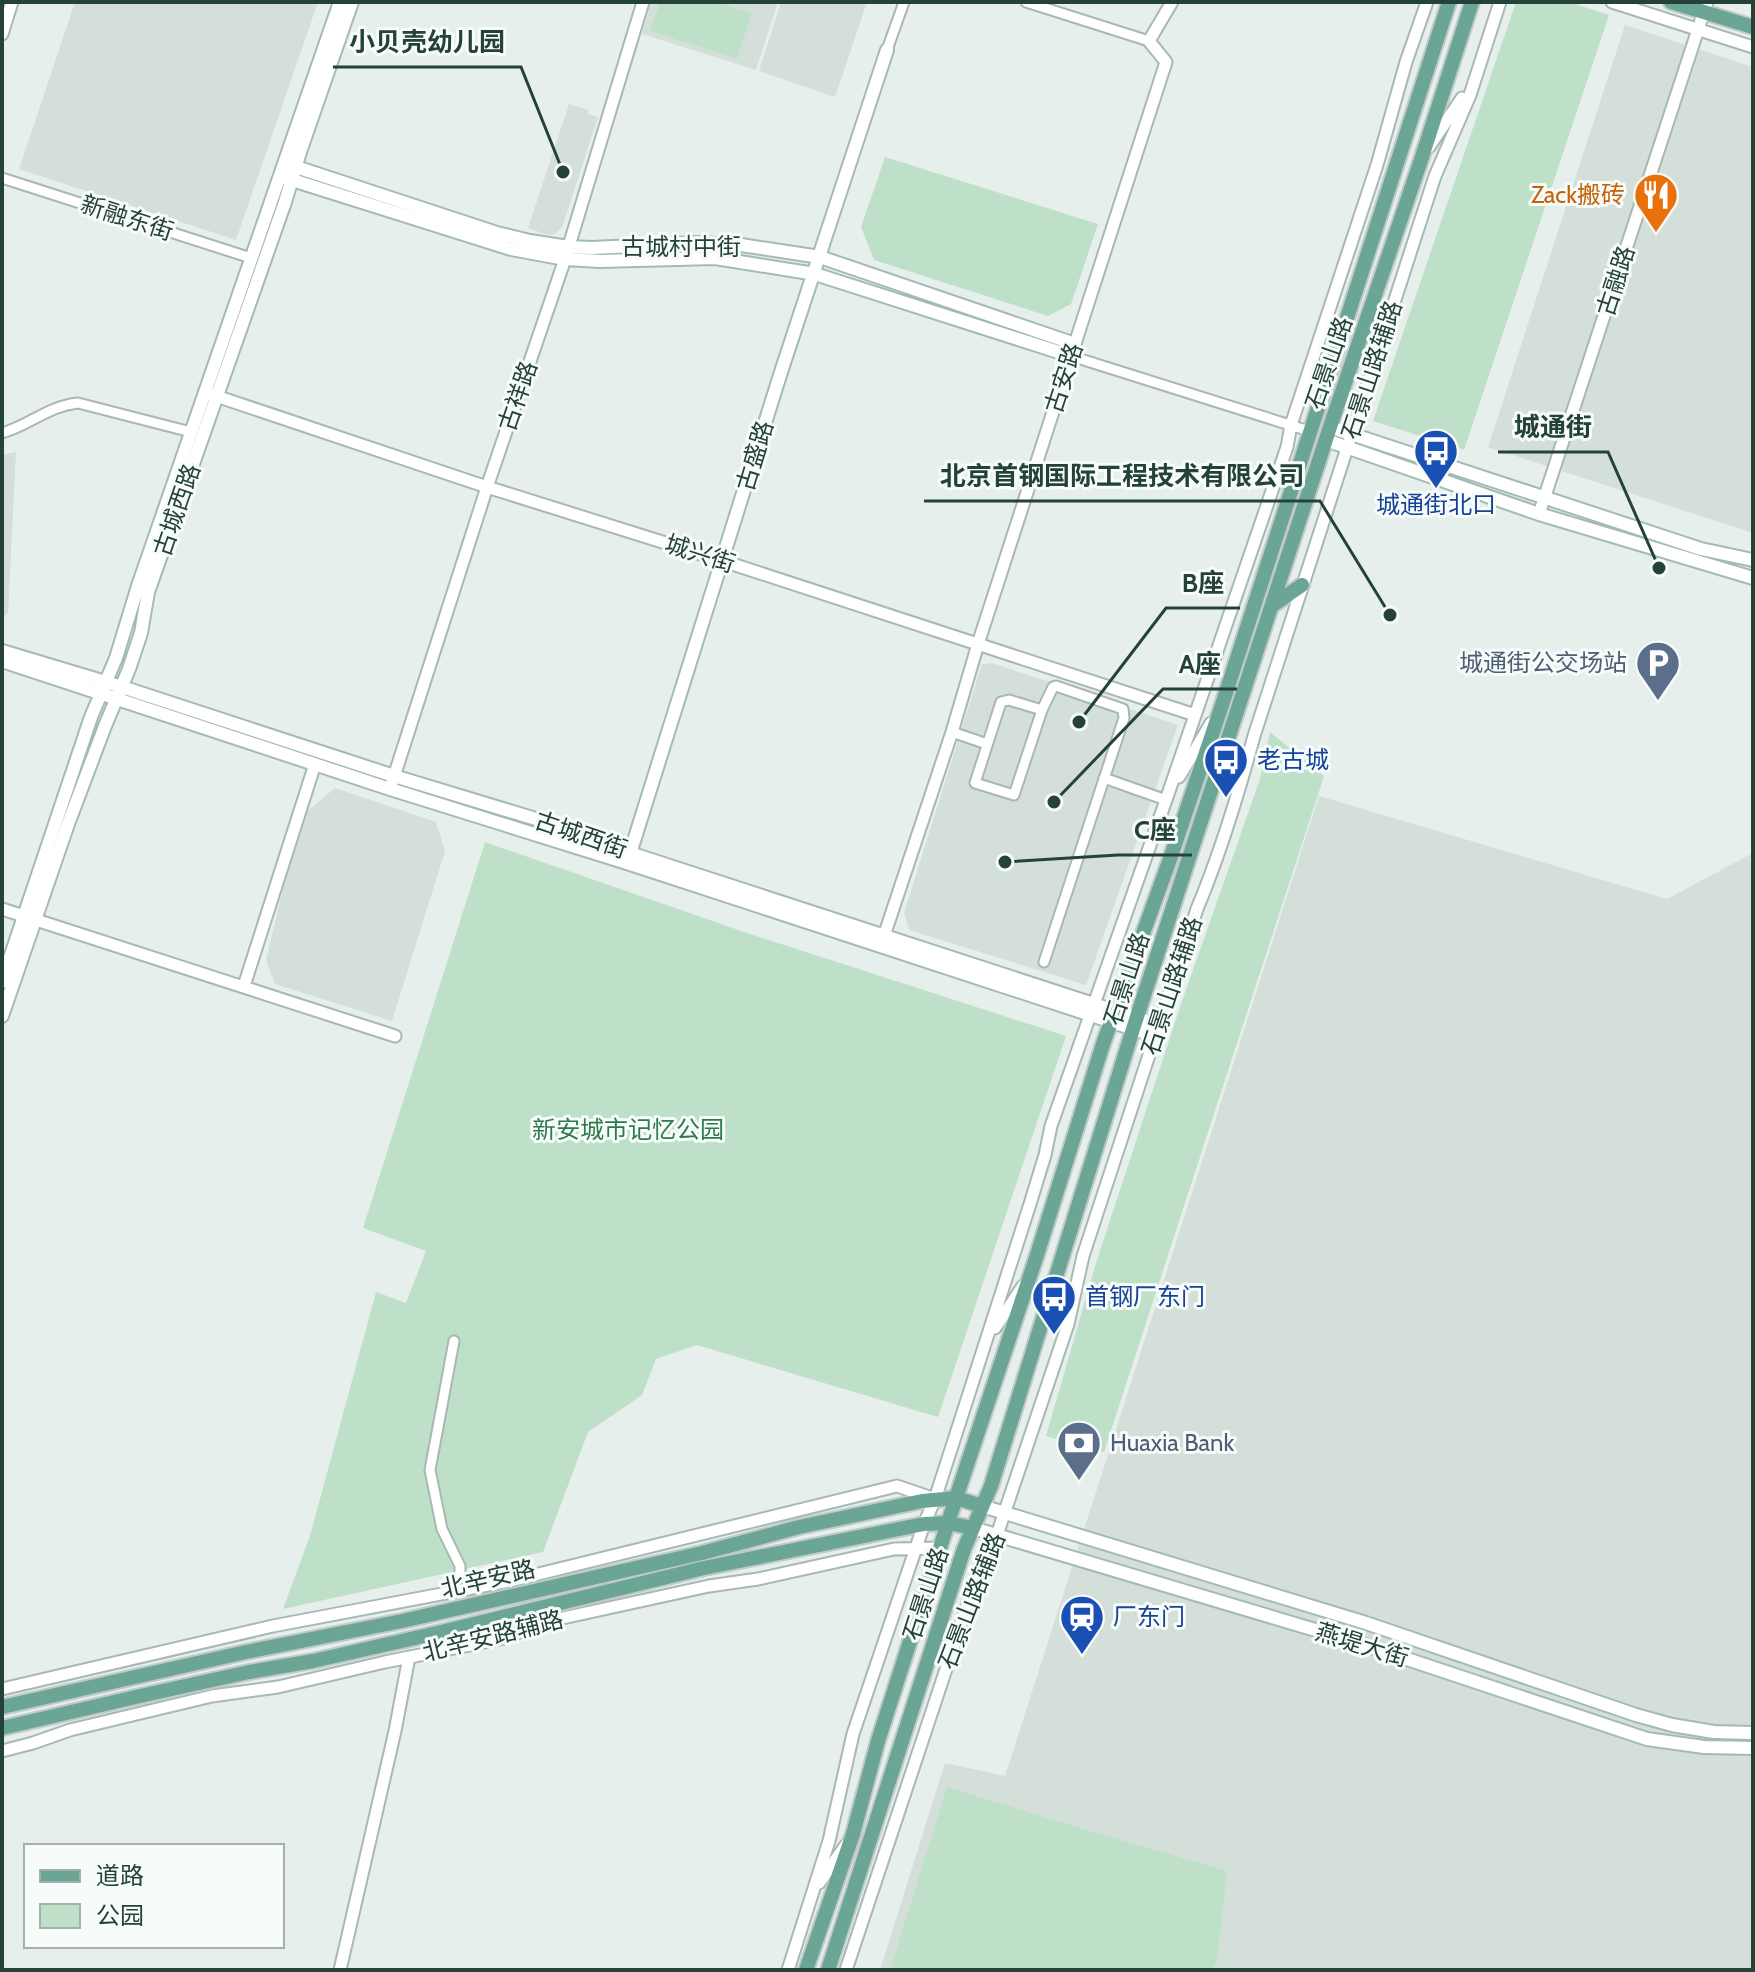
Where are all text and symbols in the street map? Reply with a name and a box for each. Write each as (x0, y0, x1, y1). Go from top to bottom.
callout: 小贝壳幼儿园 (333, 17, 521, 67)
text: 小贝壳幼儿园 (349, 26, 505, 58)
restaurant icon: Zack搬砖 (1632, 171, 1680, 234)
place label: Zack搬砖 (1531, 180, 1625, 209)
street label: 新融东街 (77, 189, 177, 246)
street label: 古城村中街 (621, 232, 741, 261)
street label: 古融路 (1591, 242, 1640, 320)
street label: 石景山路辅路 (1335, 297, 1408, 443)
street label: 石景山路 (1299, 313, 1358, 413)
street label: 古安路 (1039, 339, 1088, 417)
street label: 古祥路 (492, 357, 543, 435)
callout: 城通街 (1498, 402, 1608, 452)
text: 城通街 (1514, 411, 1592, 443)
street label: 古盛路 (730, 417, 779, 495)
bus stop icon: 城通街北口 (1412, 427, 1460, 490)
callout: 北京首钢国际工程技术有限公司 (924, 451, 1320, 501)
street label: 古城西路 (147, 460, 206, 560)
text: 北京首钢国际工程技术有限公司 (940, 460, 1304, 492)
place label: 城通街北口 (1376, 490, 1496, 519)
street label: 城兴街 (661, 529, 739, 578)
callout: B座 (1166, 558, 1240, 608)
text: B座 (1182, 567, 1224, 599)
callout: A座 (1163, 639, 1237, 689)
parking icon: 城通街公交场站 (1634, 639, 1682, 702)
text: A座 (1179, 648, 1221, 680)
place label: 城通街公交场站 (1459, 648, 1627, 677)
bus stop icon: 老古城 (1202, 736, 1250, 799)
place label: 老古城 (1257, 745, 1329, 774)
street label: 古城西街 (531, 805, 631, 864)
callout: C座 (1118, 805, 1192, 855)
text: C座 (1134, 814, 1176, 846)
street label: 石景山路辅路 (1135, 913, 1208, 1059)
street label: 石景山路 (1098, 929, 1155, 1029)
park label: 新安城市记忆公园 (532, 1115, 724, 1144)
bus stop icon: 首钢厂东门 (1030, 1273, 1078, 1336)
place label: 首钢厂东门 (1085, 1282, 1205, 1311)
bank icon: Huaxia Bank (1055, 1419, 1103, 1482)
place label: Huaxia Bank (1110, 1428, 1234, 1457)
street label: 石景山路辅路 (932, 1528, 1011, 1673)
street label: 石景山路 (897, 1544, 954, 1644)
street label: 北辛安路 (438, 1554, 538, 1603)
station icon: 厂东门 (1058, 1593, 1106, 1656)
place label: 厂东门 (1113, 1602, 1185, 1631)
street label: 北辛安路辅路 (420, 1604, 566, 1667)
street label: 燕堤大街 (1312, 1617, 1412, 1672)
legend (24, 1844, 284, 1948)
text: 道路 (96, 1861, 144, 1890)
text: 公园 (96, 1901, 144, 1930)

